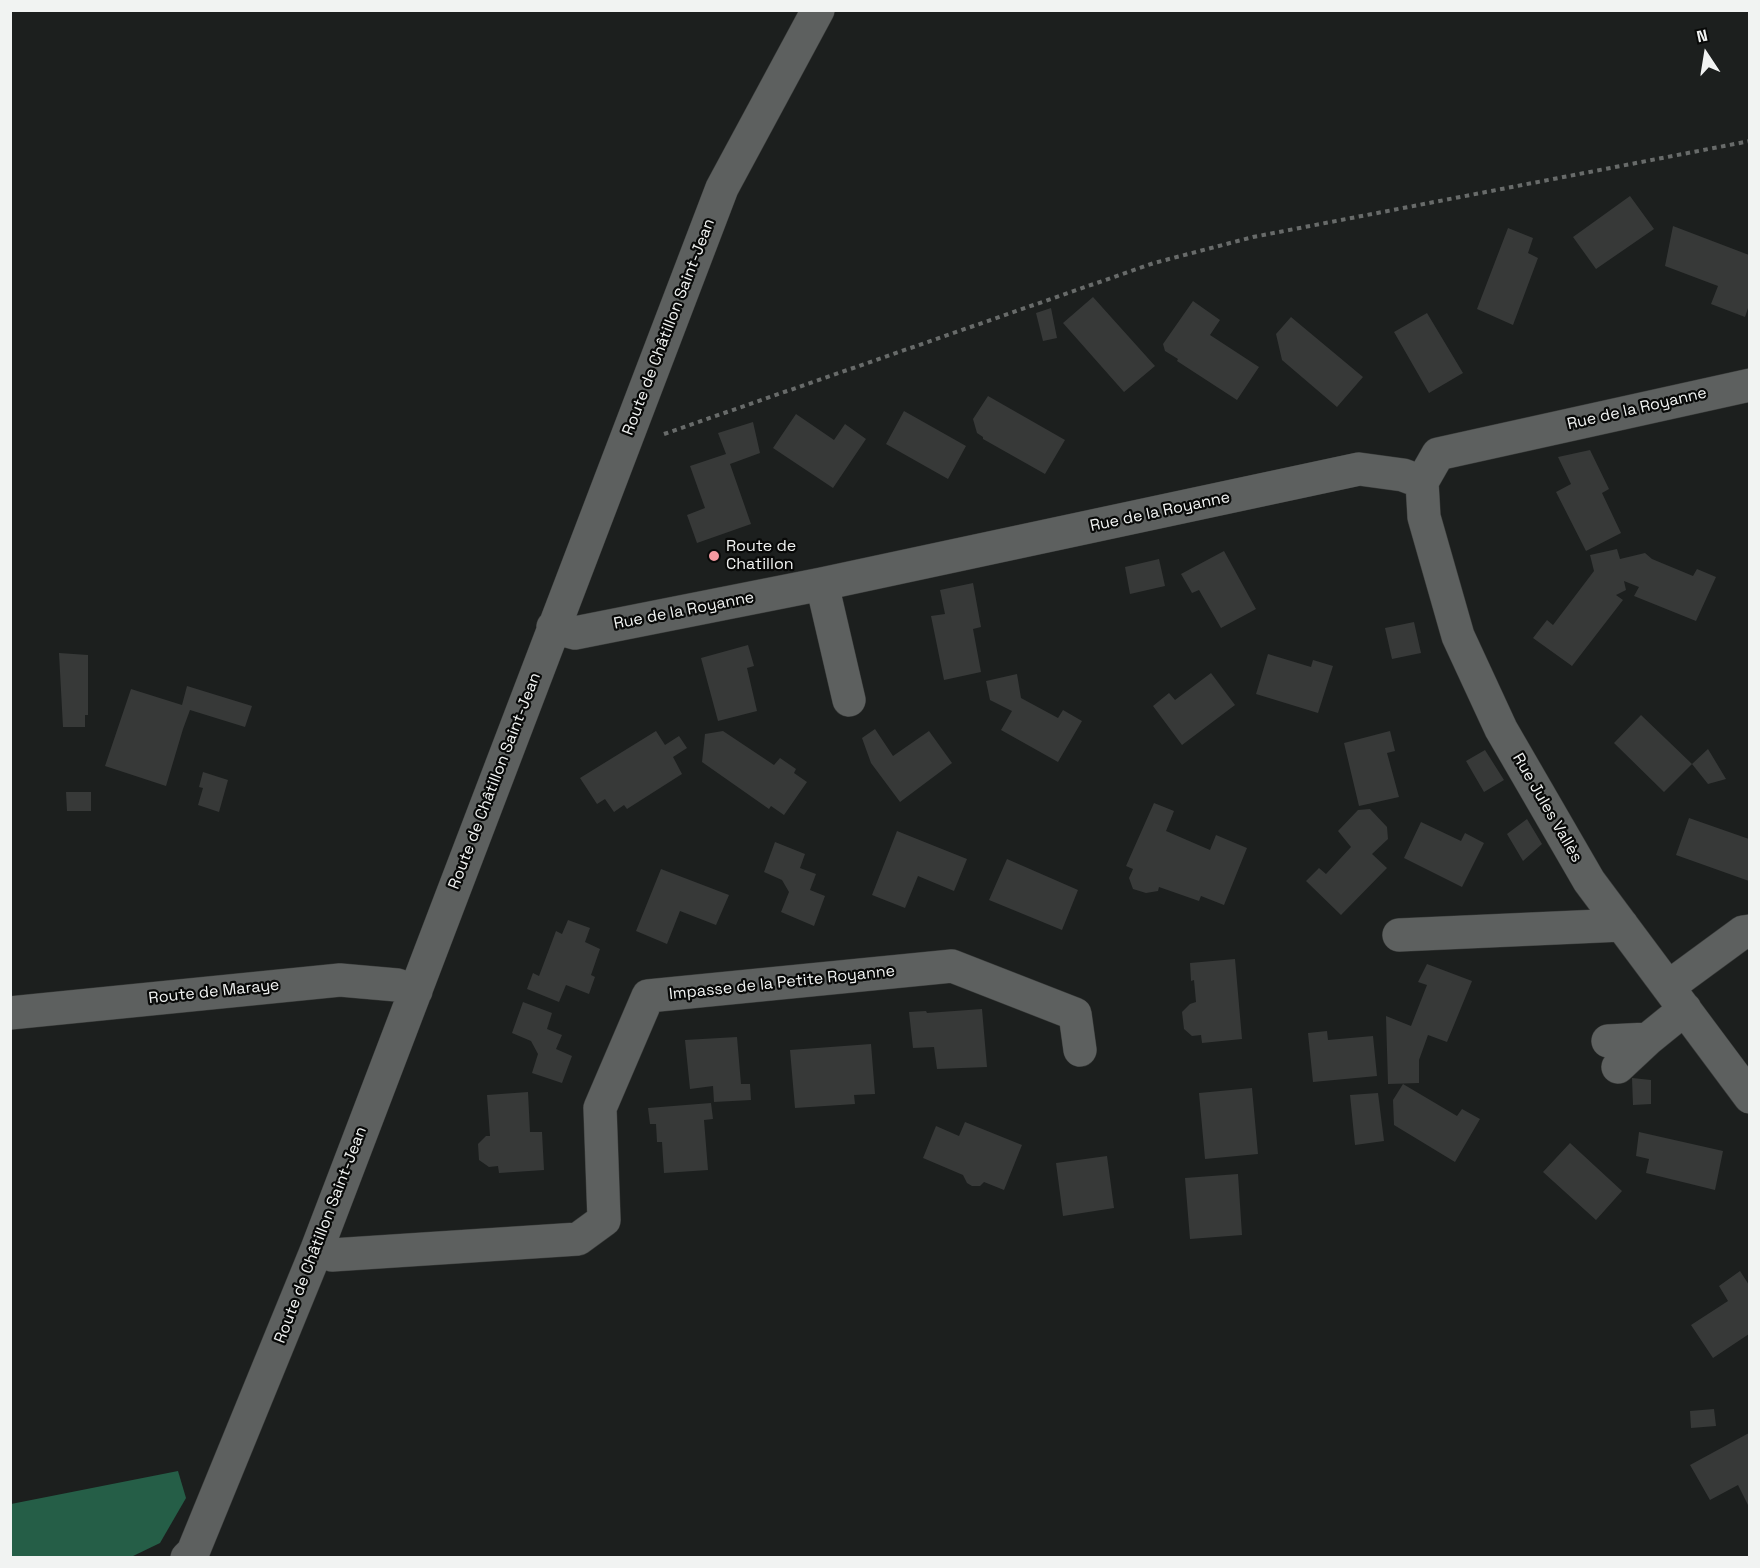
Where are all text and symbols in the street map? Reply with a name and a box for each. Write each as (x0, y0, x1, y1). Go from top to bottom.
north arrow (1676, 24, 1736, 84)
text: N (1695, 25, 1710, 47)
street label: Route de Châtillon Saint-Jean (619, 216, 719, 438)
street label: Rue de la Royanne (1565, 384, 1709, 434)
street label: Rue de la Royanne (1088, 488, 1232, 536)
place label: Route de Chatillon (726, 537, 796, 575)
marker: Route de Chatillon (707, 549, 721, 563)
street label: Rue de la Royanne (612, 588, 756, 634)
street label: Route de Châtillon Saint-Jean (445, 670, 545, 892)
street label: Rue Jules Vallès (1508, 750, 1586, 866)
street label: Impasse de la Petite Royanne (668, 962, 896, 1004)
street label: Route de Maraye (148, 976, 280, 1008)
street label: Route de Châtillon Saint-Jean (271, 1124, 371, 1346)

